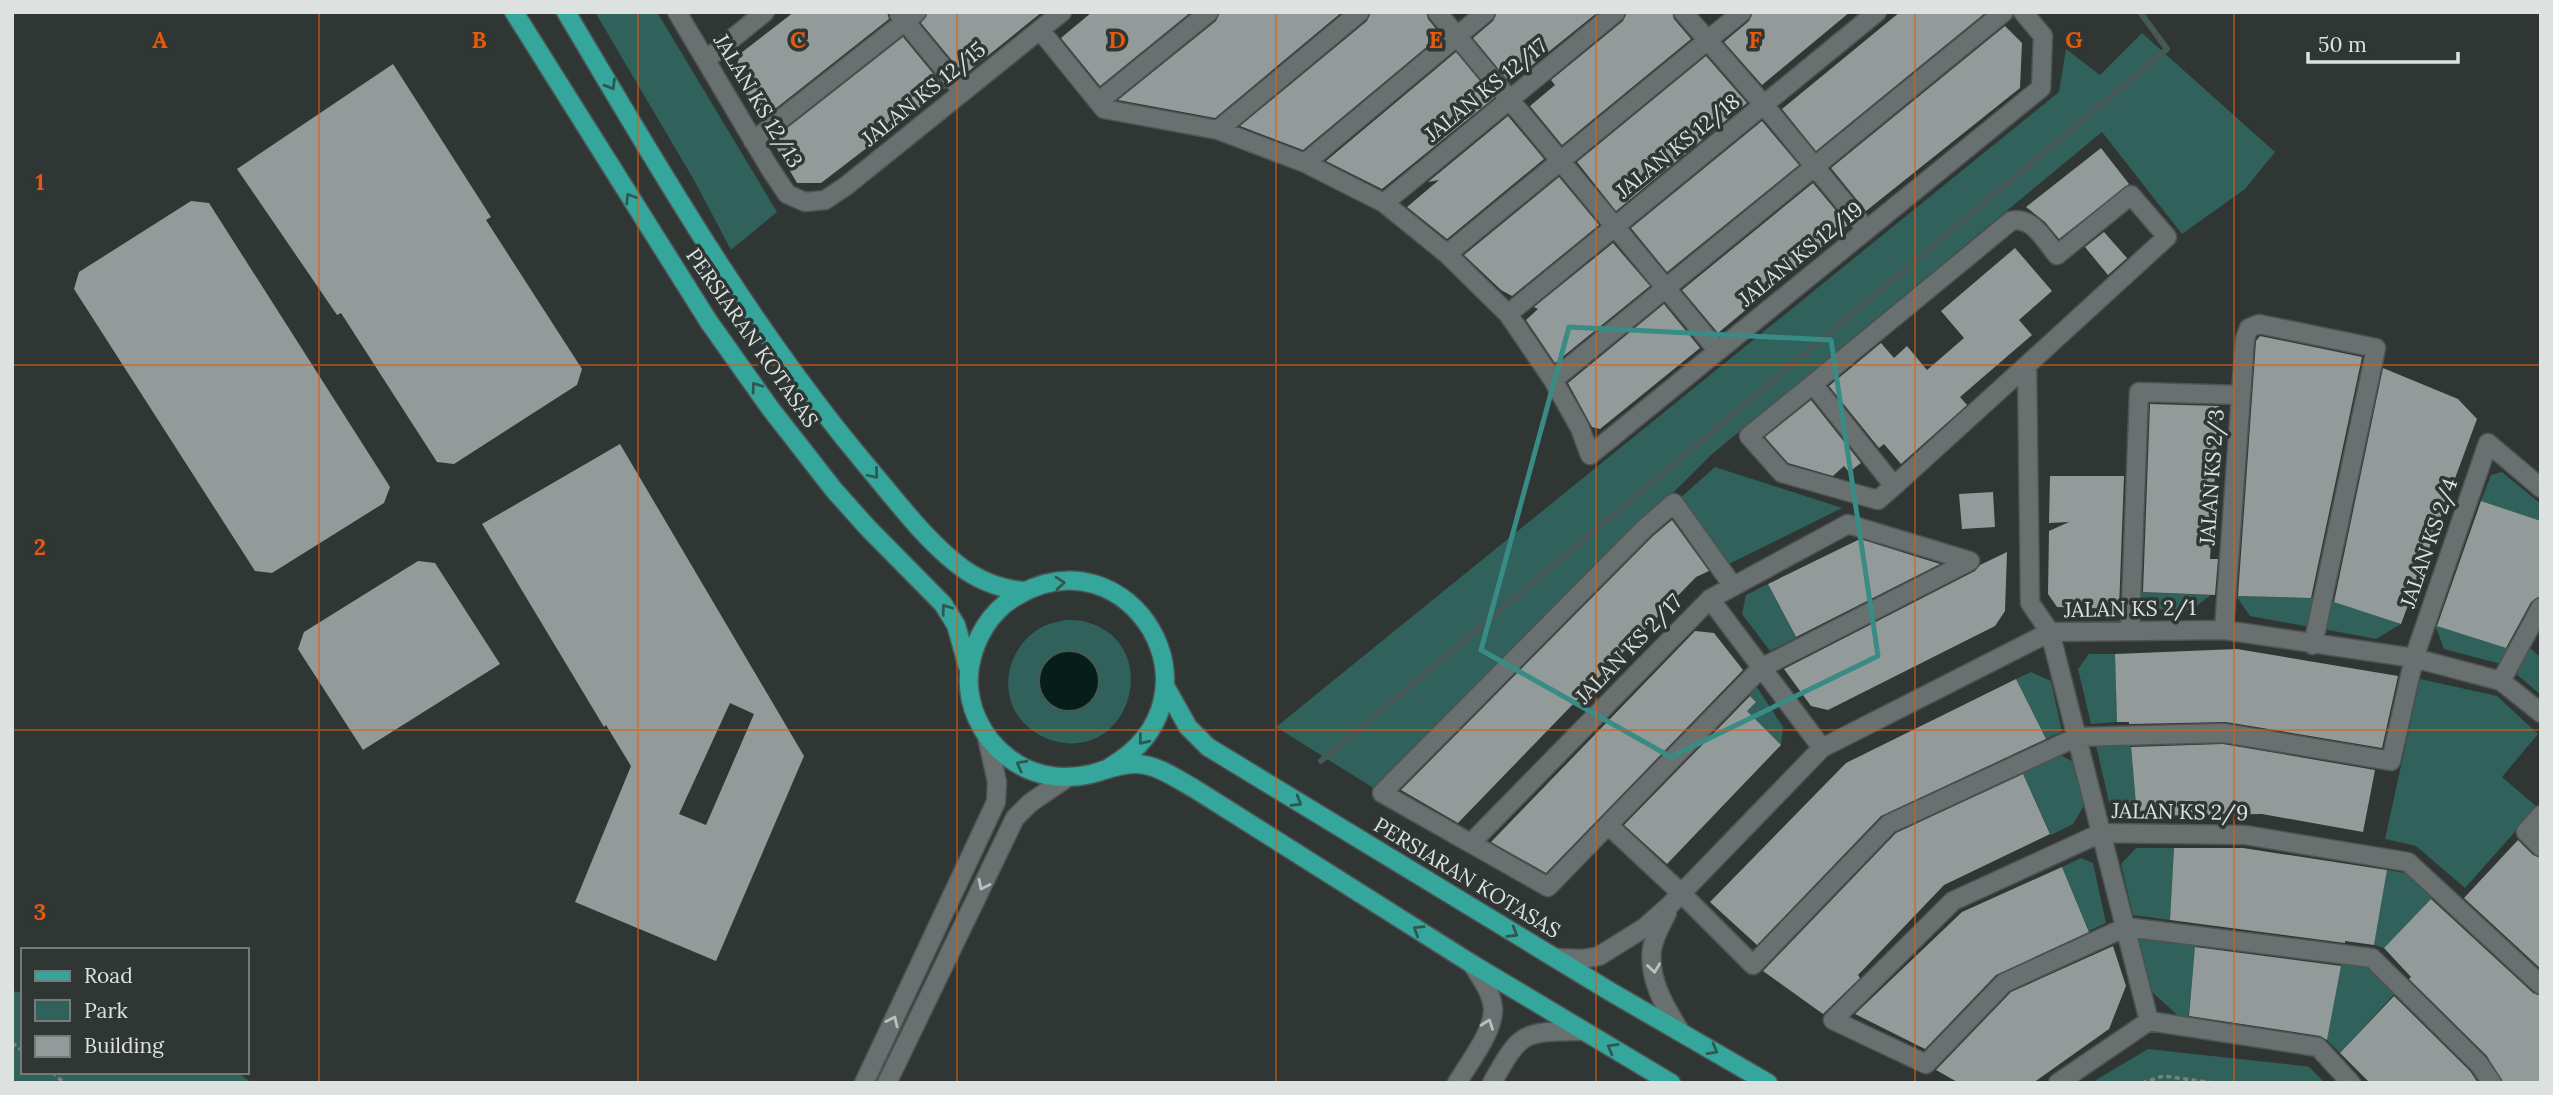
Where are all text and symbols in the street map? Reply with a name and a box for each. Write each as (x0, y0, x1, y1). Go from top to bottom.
scale bar (2308, 21, 2458, 65)
text: A (152, 25, 168, 54)
text: B (471, 25, 487, 54)
text: C (790, 25, 806, 54)
text: D (1108, 25, 1126, 54)
text: E (1429, 25, 1443, 54)
text: F (1748, 25, 1762, 54)
text: G (2065, 25, 2083, 54)
street label: JALAN KS 12/13 (707, 28, 809, 173)
text: 50 m (2318, 31, 2367, 58)
street label: JALAN KS 12/17 (1418, 32, 1553, 148)
street label: JALAN KS 12/15 (856, 36, 991, 152)
one-way arrow (602, 78, 615, 91)
street label: JALAN KS 12/18 (1609, 87, 1745, 204)
text: 1 (35, 167, 45, 196)
one-way arrow (626, 192, 639, 205)
street label: JALAN KS 12/19 (1732, 195, 1868, 313)
street label: PERSIARAN KOTASAS (680, 243, 825, 433)
one-way arrow (751, 382, 764, 395)
street label: JALAN KS 2/3 (2193, 408, 2230, 547)
one-way arrow (866, 466, 878, 479)
street label: JALAN KS 2/4 (2393, 475, 2463, 612)
text: 2 (34, 532, 46, 561)
one-way arrow (1055, 576, 1066, 591)
street label: JALAN KS 2/17 (1569, 588, 1688, 710)
street label: JALAN KS 2/1 (2063, 594, 2196, 623)
one-way arrow (942, 604, 954, 617)
one-way arrow (1138, 733, 1151, 745)
one-way arrow (1015, 759, 1028, 773)
one-way arrow (1290, 794, 1303, 807)
street label: JALAN KS 2/9 (2110, 797, 2249, 826)
street label: PERSIARAN KOTASAS (1369, 811, 1566, 944)
one-way arrow (977, 878, 991, 890)
text: 3 (34, 897, 46, 926)
one-way arrow (1506, 924, 1519, 937)
one-way arrow (1412, 925, 1425, 938)
legend (21, 948, 248, 1074)
text: Road (84, 962, 133, 989)
one-way arrow (1646, 962, 1661, 974)
text: Park (84, 997, 128, 1024)
one-way arrow (885, 1016, 899, 1028)
one-way arrow (1480, 1019, 1494, 1031)
text: Building (84, 1032, 164, 1059)
one-way arrow (1705, 1042, 1718, 1055)
one-way arrow (1606, 1044, 1619, 1057)

